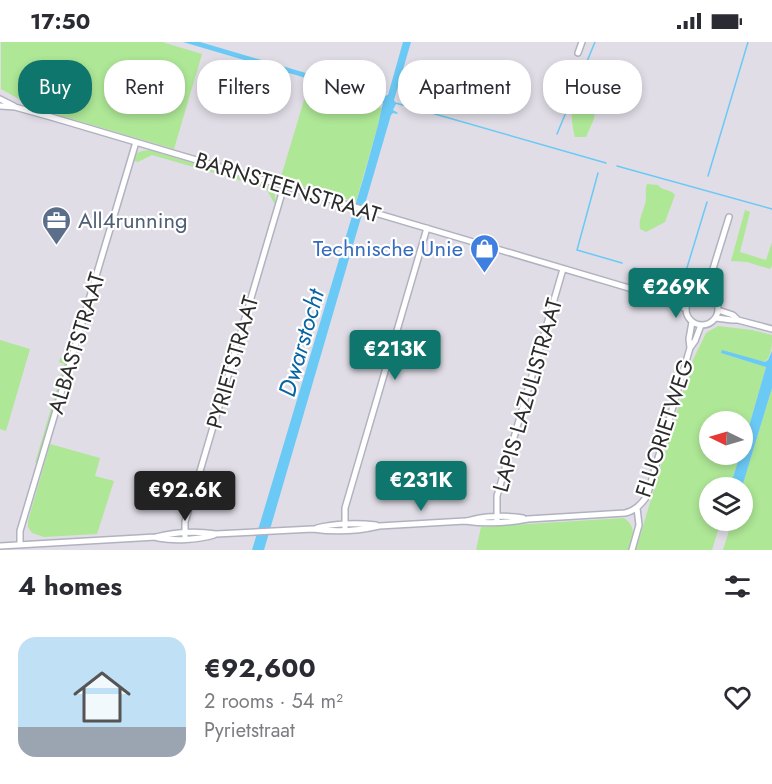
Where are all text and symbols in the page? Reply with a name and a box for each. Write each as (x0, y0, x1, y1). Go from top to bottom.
text: 17:50 (30, 5, 90, 37)
chip: Buy (18, 60, 92, 114)
chip: Rent (104, 60, 185, 114)
chip: Filters (197, 60, 291, 114)
chip: New (303, 60, 386, 114)
chip: Apartment (398, 60, 531, 114)
chip: House (543, 60, 642, 114)
street label: BARNSTEENSTRAAT (191, 144, 385, 231)
office icon: All4running (41, 204, 73, 246)
place label: All4running (78, 204, 187, 236)
place label: Technische Unie (313, 232, 463, 264)
shop icon: Technische Unie (468, 232, 500, 274)
street label: ALBASTSTRAAT (39, 268, 113, 418)
pin: €269K (634, 268, 718, 319)
text: €269K (643, 273, 709, 302)
water label: Dwarstocht (269, 284, 333, 401)
street label: PYRIETSTRAAT (198, 291, 266, 432)
street label: LAPIS LAZULISTRAAT (484, 294, 570, 496)
pin: €213K (353, 330, 437, 381)
text: €213K (364, 335, 426, 364)
street label: FLUORIETWEG (627, 355, 701, 501)
north arrow (699, 411, 753, 465)
map controls (699, 411, 753, 531)
pin: €231K (379, 461, 463, 512)
text: €231K (390, 466, 452, 495)
pin: €92.6K (136, 471, 234, 522)
text: €92.6K (148, 476, 222, 505)
button: layers (699, 477, 753, 531)
text: 4 homes (18, 567, 122, 605)
icon: filters (721, 570, 754, 603)
text: €92,600 (204, 649, 316, 687)
icon: home (66, 661, 138, 733)
icon: heart (721, 681, 754, 714)
text: 2 rooms · 54 m² (204, 687, 343, 716)
text: Pyrietstraat (204, 716, 295, 745)

